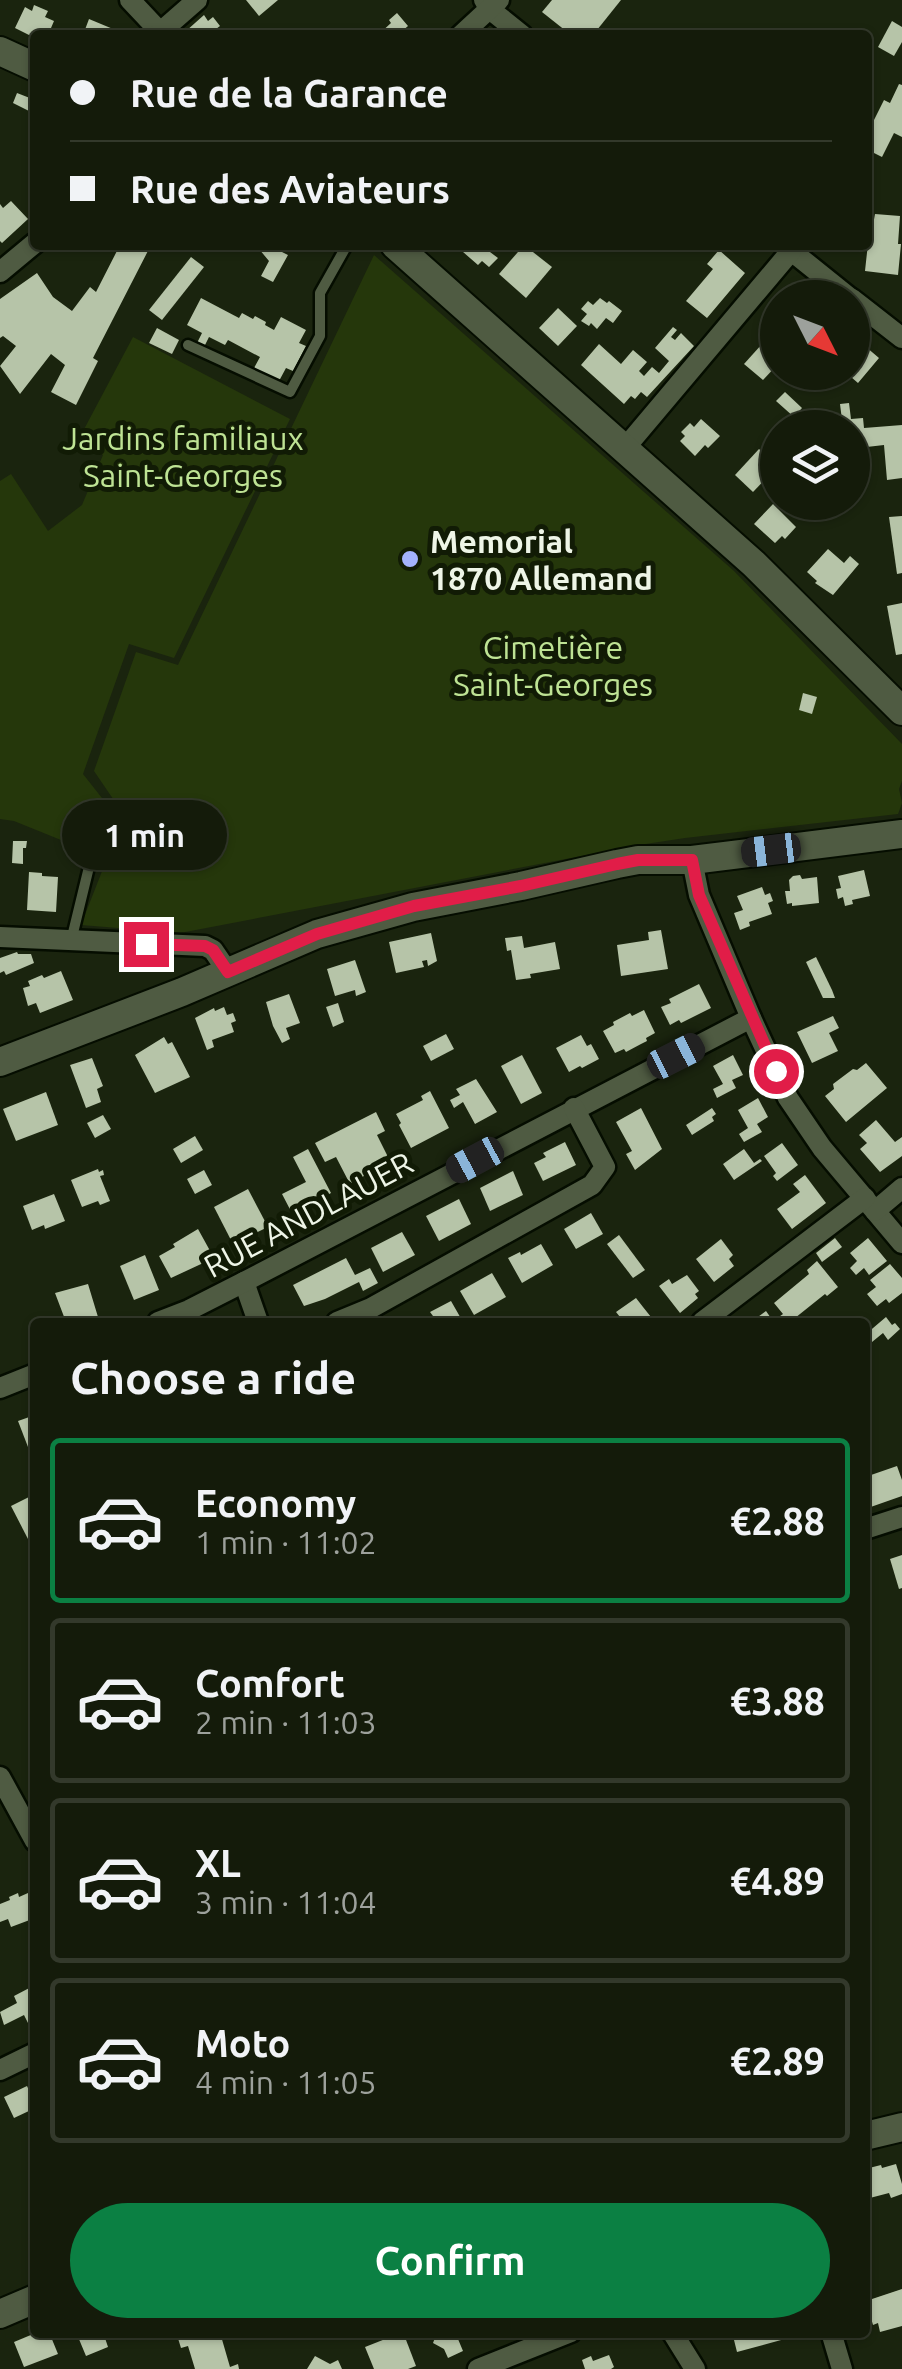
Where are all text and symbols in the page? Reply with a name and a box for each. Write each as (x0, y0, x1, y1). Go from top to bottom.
text: Rue de la Garance (130, 72, 448, 114)
text: Rue des Aviateurs (130, 168, 450, 210)
north arrow (760, 280, 870, 390)
map controls (760, 280, 870, 520)
button: layers (760, 410, 870, 520)
park label: Jardins familiaux Saint-Georges (62, 420, 304, 493)
place label: Memorial 1870 Allemand (430, 523, 653, 596)
marker: Memorial 1870 Allemand (399, 548, 421, 570)
park label: Cimetière Saint-Georges (453, 629, 653, 702)
callout: 1 min (64, 799, 228, 869)
text: 1 min (104, 817, 185, 853)
car (739, 831, 803, 869)
route end (124, 922, 169, 967)
car (642, 1029, 710, 1083)
route start (754, 1049, 799, 1094)
car (441, 1133, 509, 1187)
street label: RUE ANDLAUER (198, 1144, 418, 1284)
text: Choose a ride (70, 1352, 356, 1403)
icon: car (75, 1476, 165, 1566)
text: Economy (195, 1482, 356, 1524)
text: €2.88 (730, 1500, 825, 1542)
text: 1 min · 11:02 (195, 1524, 377, 1560)
icon: car (75, 1656, 165, 1746)
text: Comfort (195, 1662, 345, 1704)
text: €3.88 (730, 1680, 825, 1722)
text: 2 min · 11:03 (195, 1704, 377, 1740)
icon: car (75, 1836, 165, 1926)
text: XL (195, 1842, 241, 1884)
text: €4.89 (730, 1860, 825, 1902)
text: 3 min · 11:04 (195, 1884, 377, 1920)
icon: car (75, 2016, 165, 2106)
text: Moto (195, 2022, 290, 2064)
text: €2.89 (730, 2040, 825, 2082)
text: 4 min · 11:05 (195, 2064, 377, 2100)
button: Confirm (70, 2203, 830, 2318)

